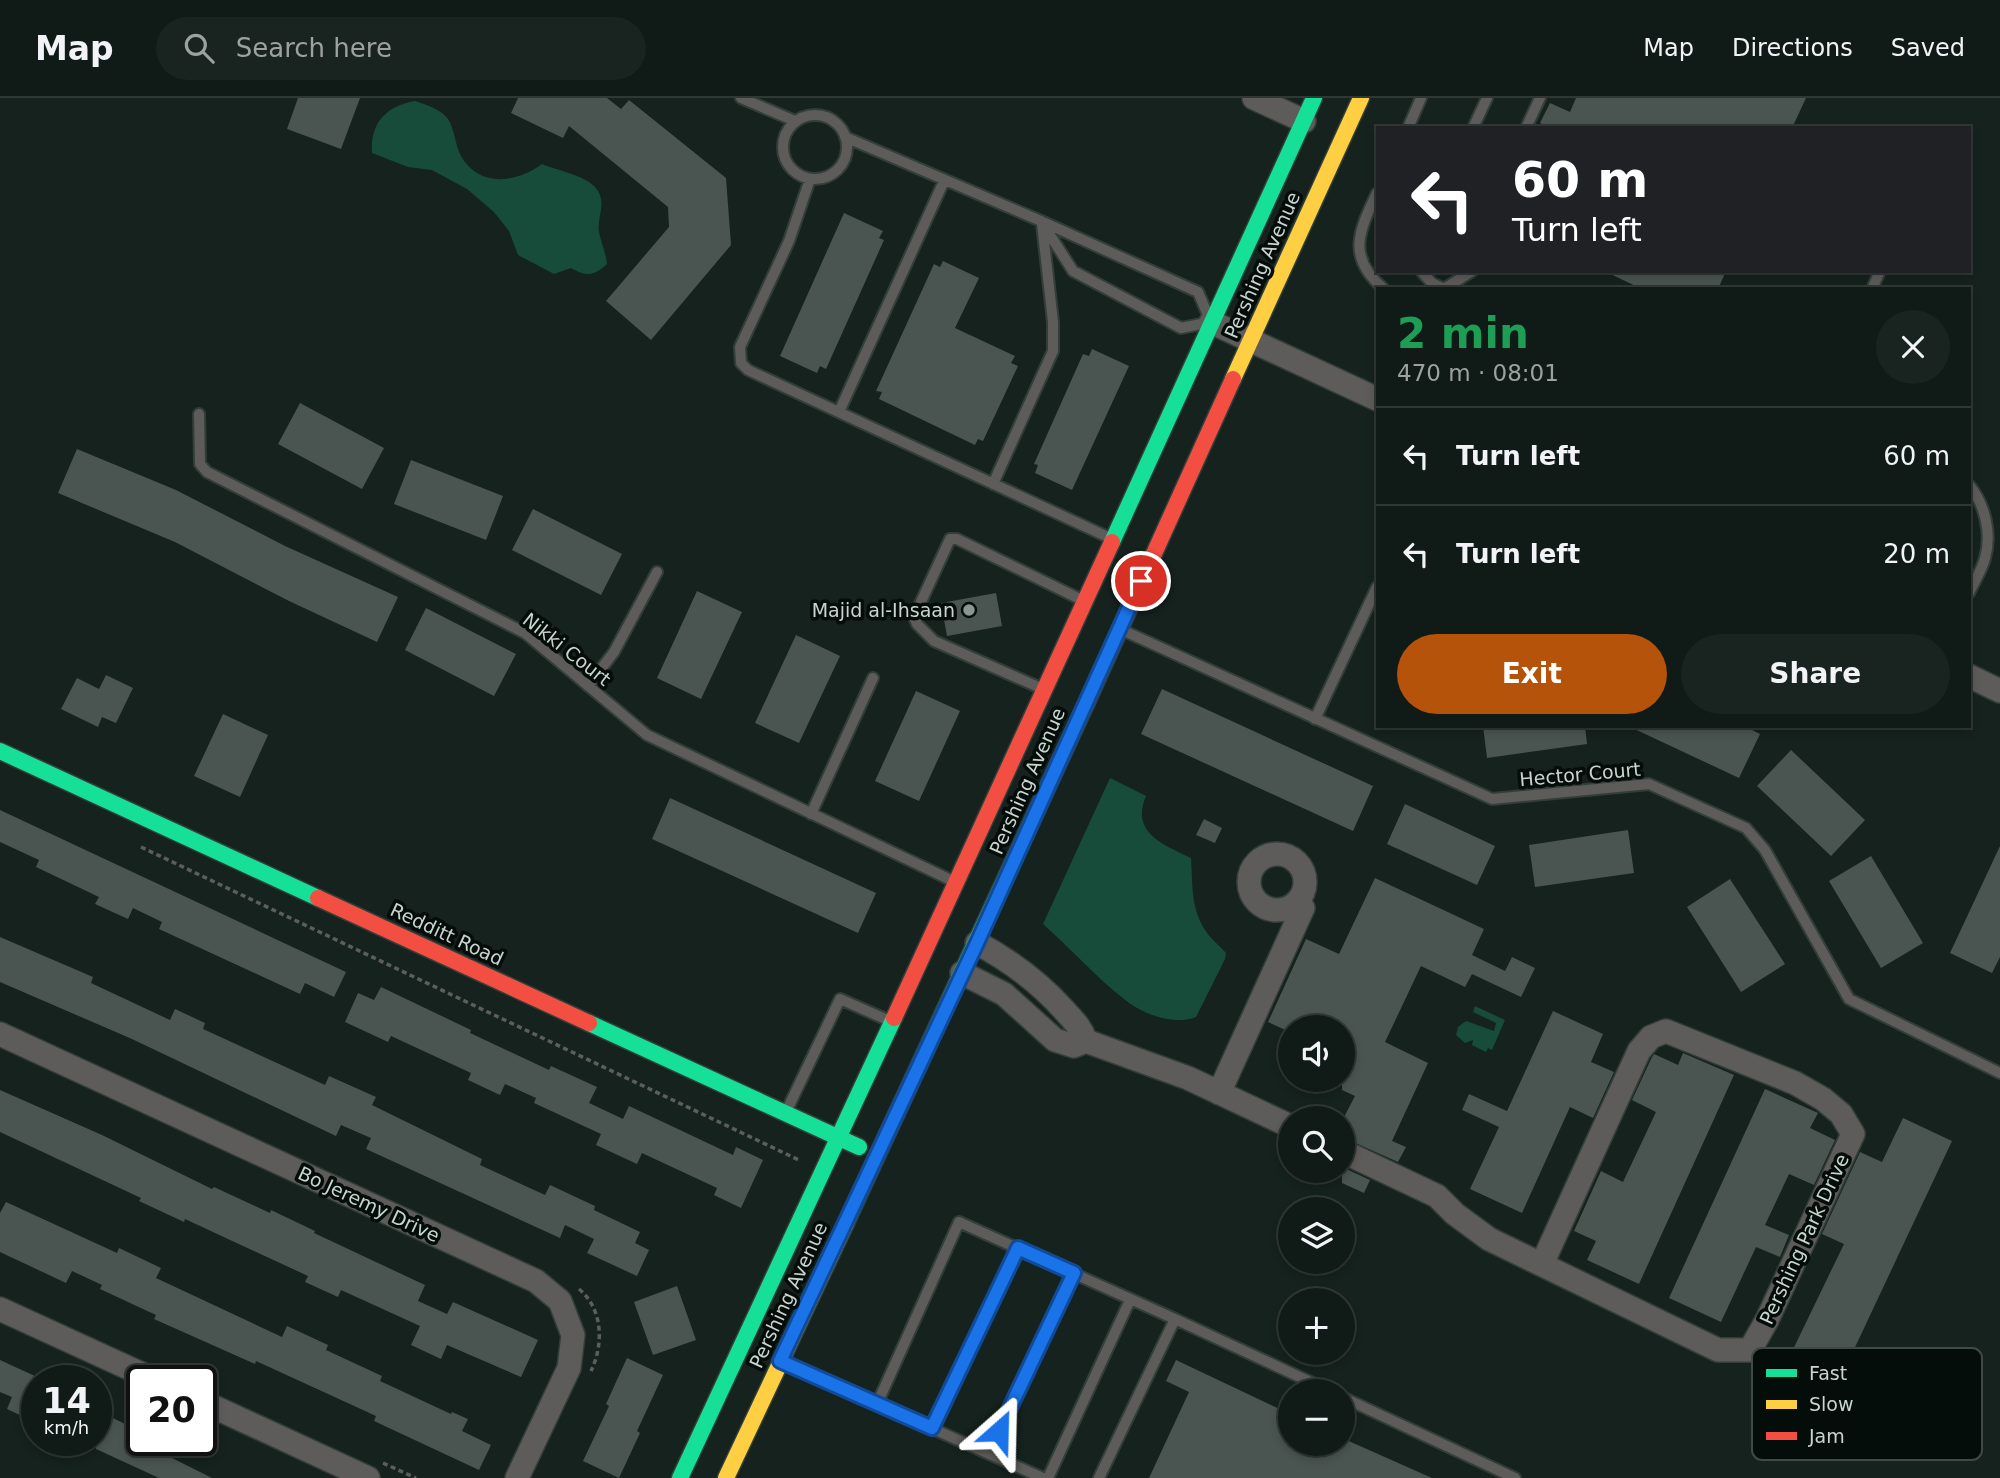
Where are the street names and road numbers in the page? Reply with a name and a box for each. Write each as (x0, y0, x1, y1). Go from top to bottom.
street label: Pershing Avenue (1220, 188, 1304, 342)
street label: Nikki Court (519, 608, 615, 690)
street label: Pershing Avenue (985, 704, 1069, 858)
street label: Hector Court (1518, 758, 1642, 790)
street label: Redditt Road (387, 898, 507, 970)
street label: Pershing Park Drive (1755, 1150, 1853, 1328)
street label: Bo Jeremy Drive (295, 1162, 443, 1246)
street label: Pershing Avenue (745, 1219, 831, 1371)

